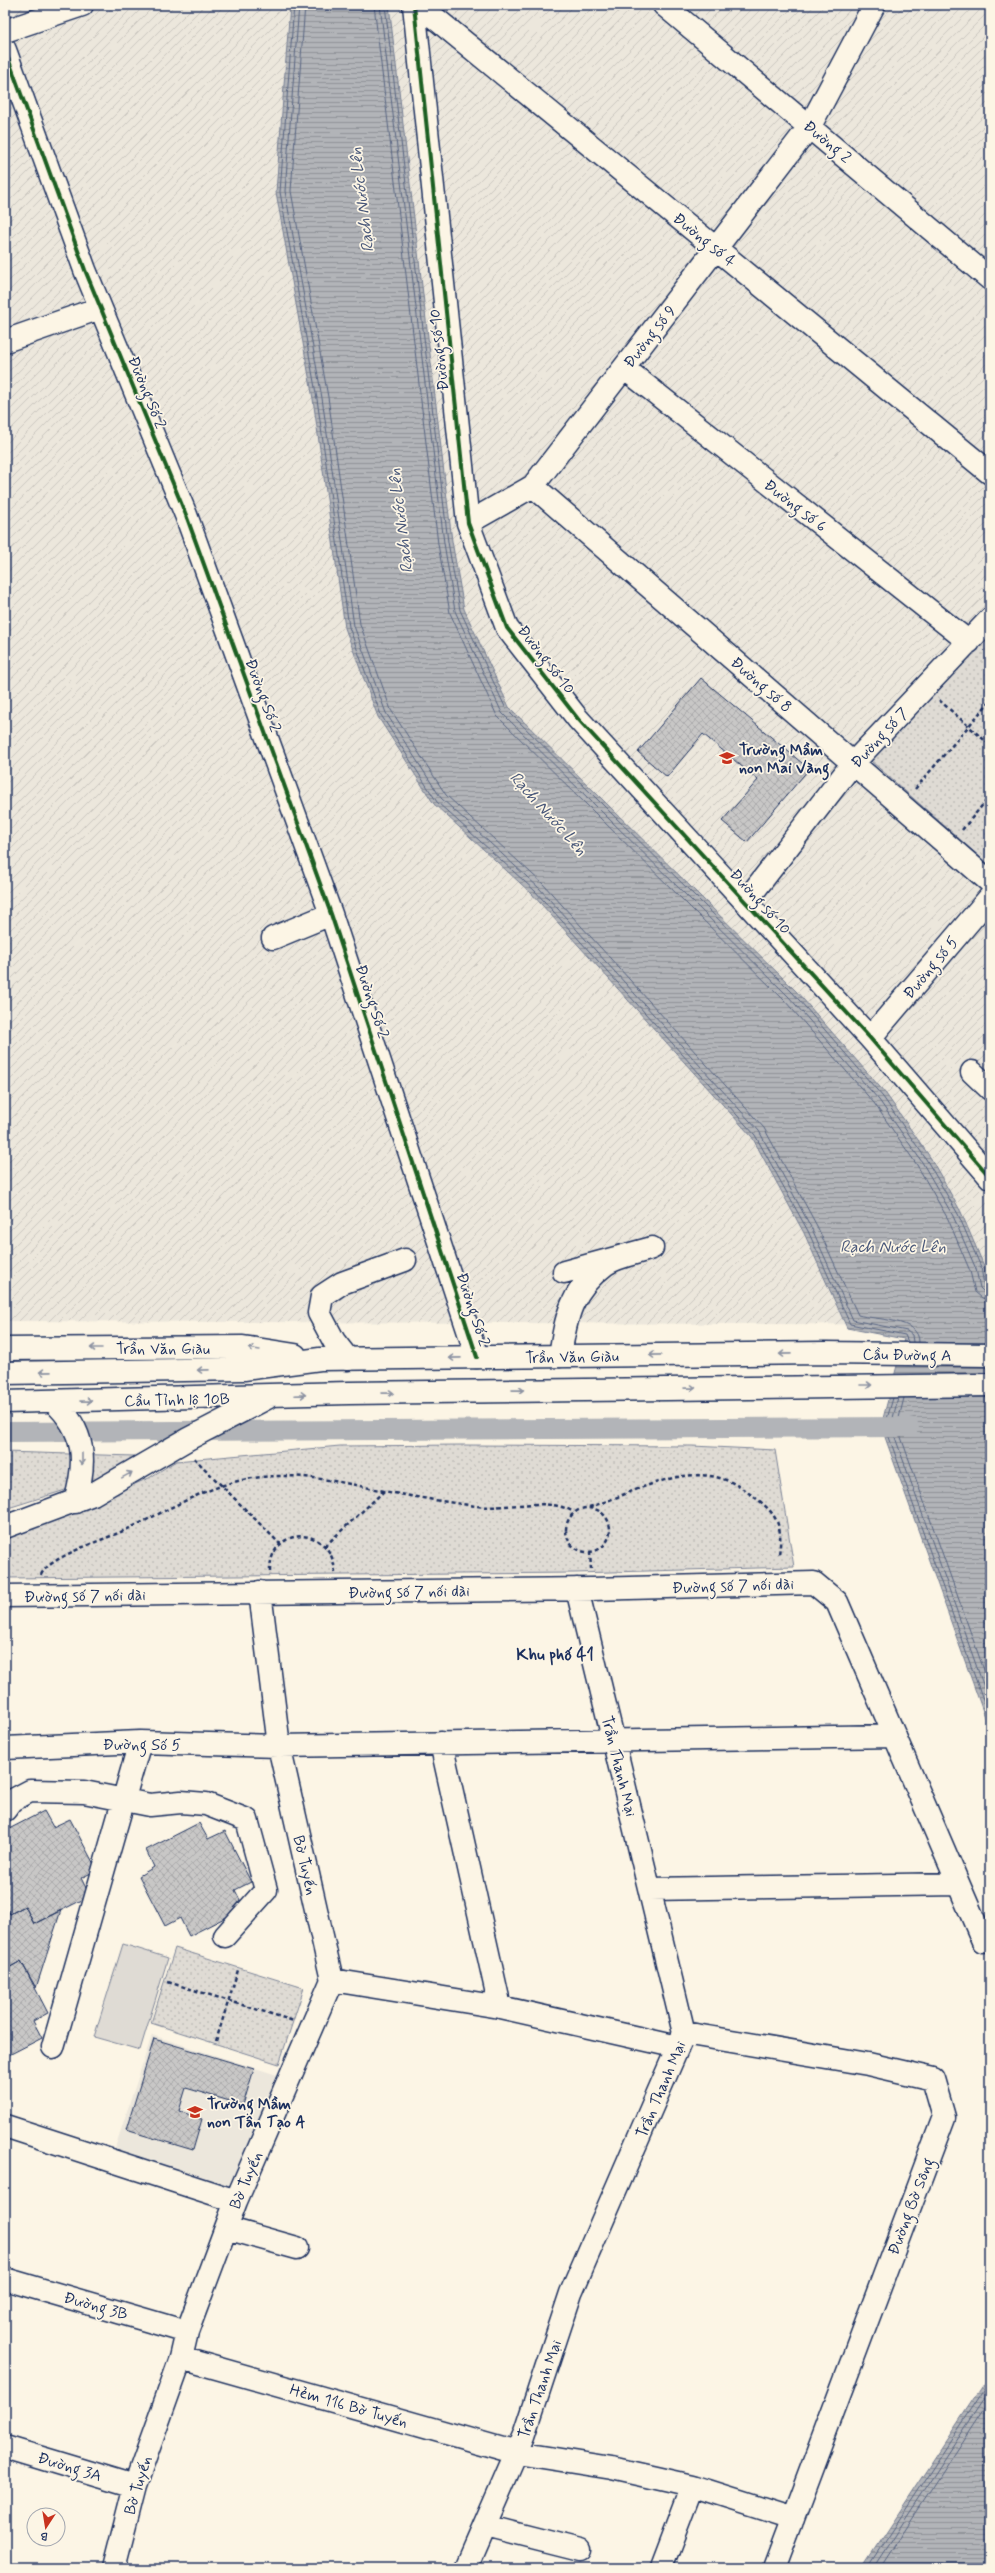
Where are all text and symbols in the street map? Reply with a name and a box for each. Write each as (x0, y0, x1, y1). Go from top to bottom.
street label: Đường 2 (798, 116, 855, 169)
water label: Rạch Nước Lên (345, 146, 379, 254)
street label: Đường số 4 (667, 208, 740, 273)
street label: Đường số 9 (619, 301, 682, 373)
street label: Đường số 10 (425, 308, 455, 392)
street label: Đường Số 2 (122, 353, 171, 433)
water label: Rạch Nước Lên (384, 467, 418, 575)
street label: Đường số 6 (759, 475, 831, 538)
street label: Đường số 10 (511, 621, 579, 699)
street label: Đường số 8 (725, 653, 796, 718)
street label: Đường Số 2 (239, 656, 286, 736)
street label: Đường số 7 (847, 703, 915, 774)
place label: Trường Mầm non Mai Vàng (739, 740, 830, 781)
school or university icon: Trường Mầm non Mai Vàng (718, 749, 736, 767)
water label: Rạch Nước Lên (505, 767, 592, 860)
street label: Đường số 10 (724, 864, 795, 940)
street label: Đường số 5 (899, 932, 964, 1004)
street label: Đường Số 2 (349, 962, 393, 1042)
water label: Rạch Nước Lên (840, 1236, 946, 1258)
street label: Đường Số 2 (450, 1270, 494, 1350)
street label: Trần Văn Giàu (116, 1339, 210, 1360)
one-way arrow (90, 1344, 103, 1352)
street label: Cầu Đường A (862, 1344, 952, 1368)
one-way arrow (248, 1345, 261, 1353)
street label: Trần Văn Giàu (525, 1346, 619, 1369)
one-way arrow (779, 1350, 792, 1358)
one-way arrow (649, 1351, 662, 1359)
one-way arrow (449, 1354, 462, 1361)
one-way arrow (197, 1366, 210, 1374)
one-way arrow (39, 1368, 52, 1376)
one-way arrow (859, 1381, 872, 1389)
one-way arrow (683, 1384, 696, 1392)
one-way arrow (511, 1387, 524, 1394)
street label: Cầu Tỉnh lộ 10B (124, 1389, 230, 1412)
one-way arrow (381, 1389, 394, 1396)
one-way arrow (293, 1392, 306, 1399)
one-way arrow (79, 1397, 92, 1404)
one-way arrow (78, 1452, 86, 1465)
one-way arrow (121, 1470, 133, 1478)
street label: Đường số 7 nối dài (672, 1574, 795, 1600)
street label: Đường số 7 nối dài (348, 1581, 470, 1605)
street label: Đường số 7 nối dài (24, 1585, 146, 1609)
district label: Khu phố 41 (516, 1644, 594, 1666)
street label: Trần Thanh Mại (596, 1714, 641, 1819)
street label: Đường Số 5 (103, 1735, 181, 1757)
street label: Bờ Tuyến (287, 1833, 322, 1897)
street label: Trần Thanh Mại (632, 2038, 691, 2141)
place label: Trường Mầm non Tân Tạo A (207, 2094, 305, 2133)
school or university icon: Trường Mầm non Tân Tạo A (186, 2103, 204, 2121)
street label: Bờ Tuyến (225, 2149, 268, 2213)
street label: Đường Bờ Sông (883, 2155, 941, 2259)
street label: Đường 3B (61, 2287, 130, 2327)
street label: Trần Thanh Mại (514, 2337, 567, 2442)
street label: Hẻm 116 Bờ Tuyến (287, 2380, 410, 2433)
street label: Đường 3A (35, 2448, 104, 2488)
street label: Bờ Tuyến (120, 2453, 157, 2517)
north arrow (26, 2507, 66, 2547)
text: B (39, 2528, 49, 2543)

